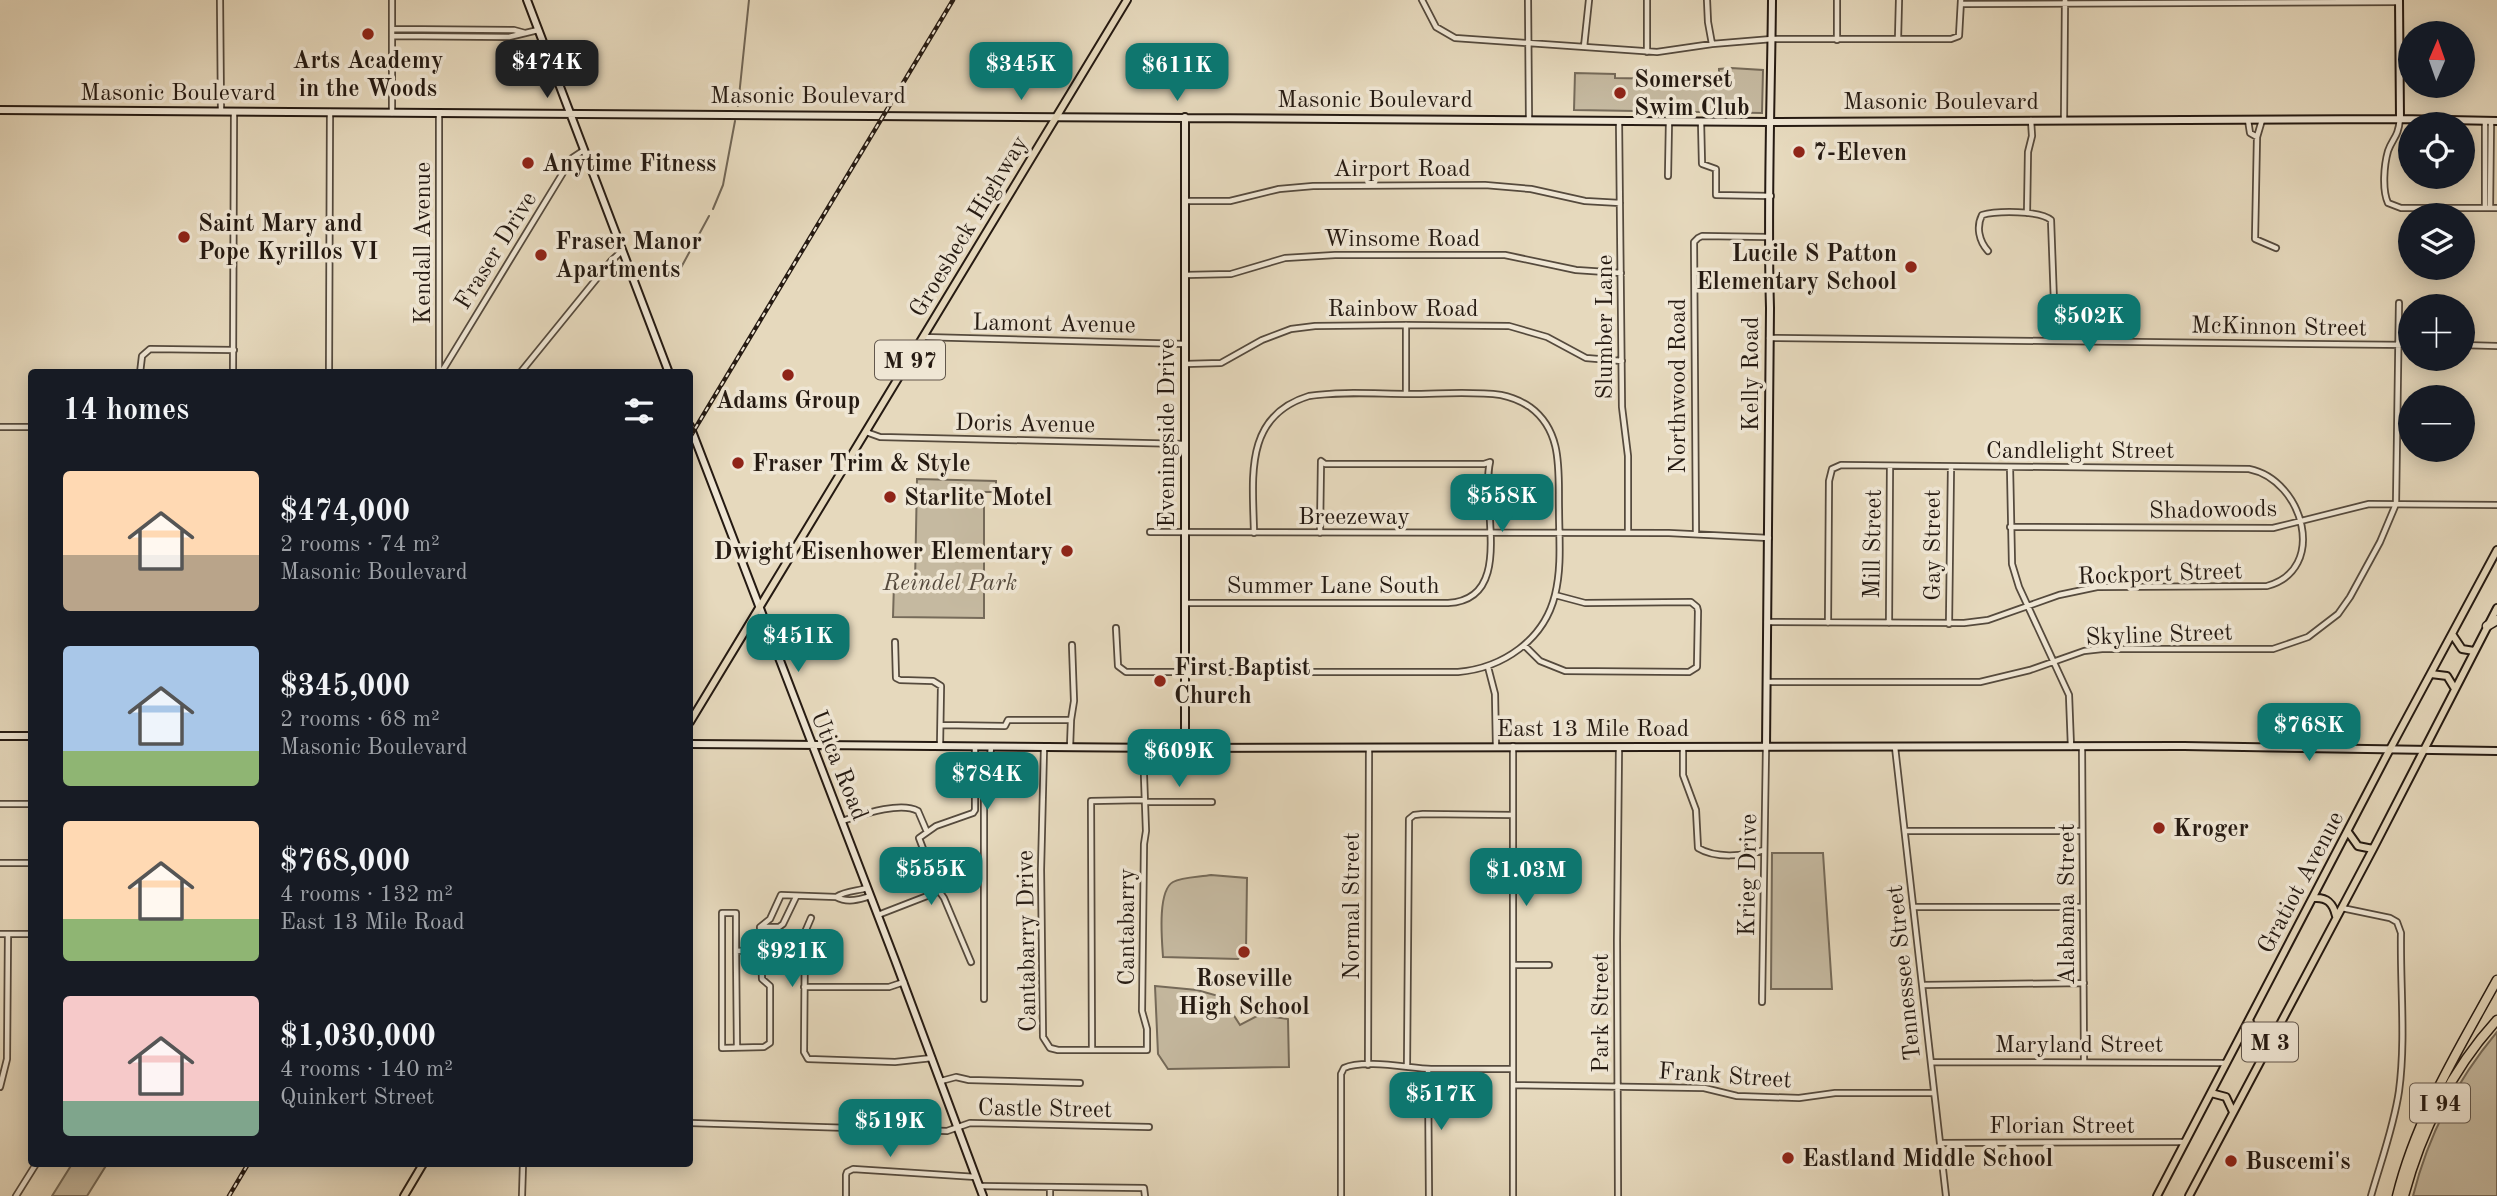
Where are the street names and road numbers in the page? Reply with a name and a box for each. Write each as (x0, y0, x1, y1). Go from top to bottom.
street label: Masonic Boulevard (80, 82, 276, 106)
street label: Masonic Boulevard (710, 85, 906, 109)
street label: Masonic Boulevard (1277, 89, 1473, 113)
street label: Masonic Boulevard (1843, 91, 2039, 115)
street label: Groesbeck Highway (906, 132, 1033, 322)
street label: Airport Road (1333, 158, 1471, 182)
street label: Kendall Avenue (412, 162, 436, 324)
street label: Fraser Drive (451, 188, 542, 314)
street label: Winsome Road (1324, 228, 1480, 252)
street label: Slumber Lane (1594, 254, 1618, 400)
street label: Rainbow Road (1327, 298, 1479, 322)
street label: Northwood Road (1667, 298, 1691, 474)
street label: Lamont Avenue (972, 312, 1136, 338)
street label: McKinnon Street (2191, 314, 2367, 342)
street label: Kelly Road (1740, 316, 1764, 432)
street label: Eveningside Drive (1156, 338, 1180, 528)
road number: M 97 (875, 340, 945, 380)
street label: Doris Avenue (955, 412, 1095, 438)
street label: Candlelight Street (1986, 440, 2174, 464)
street label: Mill Street (1861, 489, 1887, 599)
street label: Gay Street (1922, 489, 1946, 601)
street label: Shadowoods (2149, 498, 2277, 524)
street label: Breezeway (1298, 506, 1410, 530)
street label: Rockport Street (2077, 560, 2243, 590)
street label: Summer Lane South (1226, 575, 1440, 599)
street label: Skyline Street (2085, 621, 2233, 651)
street label: Utica Road (805, 707, 871, 824)
street label: East 13 Mile Road (1497, 718, 1689, 742)
street label: Gratiot Avenue (2254, 808, 2349, 958)
street label: Krieg Drive (1736, 813, 1762, 937)
street label: Alabama Street (2056, 823, 2080, 985)
street label: Normal Street (1341, 832, 1365, 980)
street label: Cantabarry Drive (1014, 850, 1042, 1032)
street label: Cantabarry (1116, 868, 1140, 986)
street label: Tennessee Street (1884, 884, 1926, 1062)
street label: Park Street (1590, 953, 1614, 1073)
road number: M 3 (2242, 1023, 2298, 1062)
street label: Maryland Street (1995, 1034, 2163, 1058)
street label: Frank Street (1657, 1060, 1792, 1094)
road number: I 94 (2410, 1084, 2470, 1122)
street label: Castle Street (977, 1097, 1112, 1123)
street label: Florian Street (1989, 1115, 2135, 1139)

